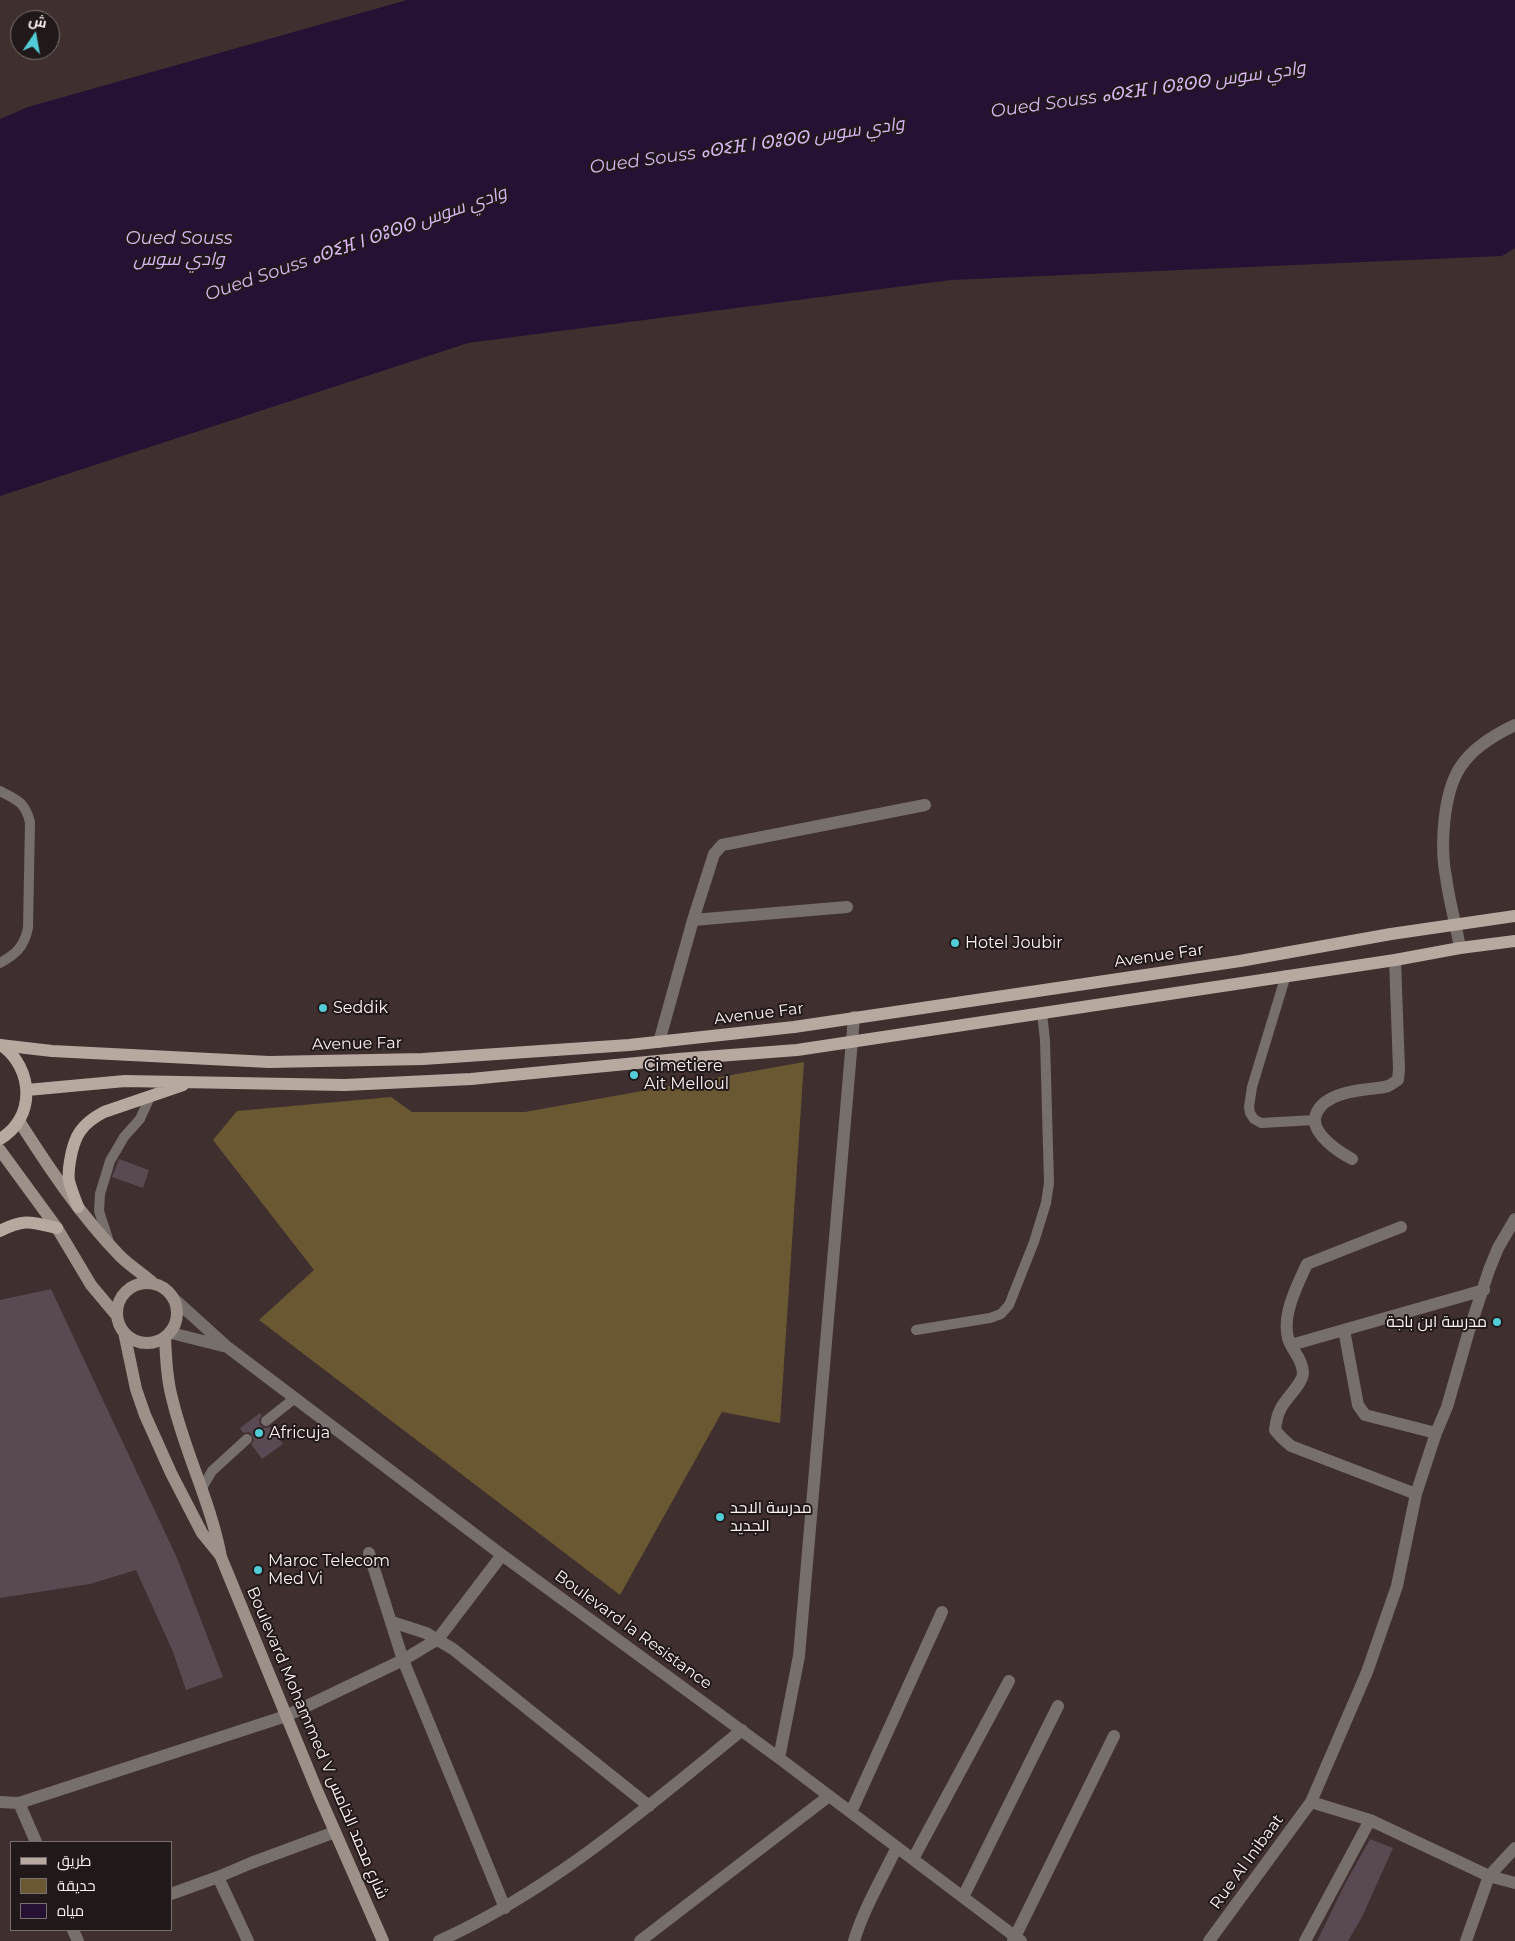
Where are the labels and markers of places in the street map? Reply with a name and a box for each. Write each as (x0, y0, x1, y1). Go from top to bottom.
place label: Hotel Joubir (965, 933, 1063, 953)
marker: Hotel Joubir (949, 937, 961, 949)
place label: Seddik (333, 998, 388, 1018)
marker: Seddik (317, 1002, 329, 1014)
place label: Cimetiere Ait Melloul (644, 1056, 729, 1094)
marker: Cimetiere Ait Melloul (628, 1069, 640, 1081)
place label: مدرسة ابن باجة (1386, 1312, 1487, 1332)
marker: مدرسة ابن باجة (1491, 1316, 1503, 1328)
place label: Africuja (269, 1423, 330, 1443)
marker: Africuja (253, 1427, 265, 1439)
place label: مدرسة الاحد الجديد (730, 1498, 812, 1536)
marker: مدرسة الاحد الجديد (714, 1511, 726, 1523)
place label: Maroc Telecom Med Vi (268, 1551, 390, 1589)
marker: Maroc Telecom Med Vi (252, 1564, 264, 1576)

